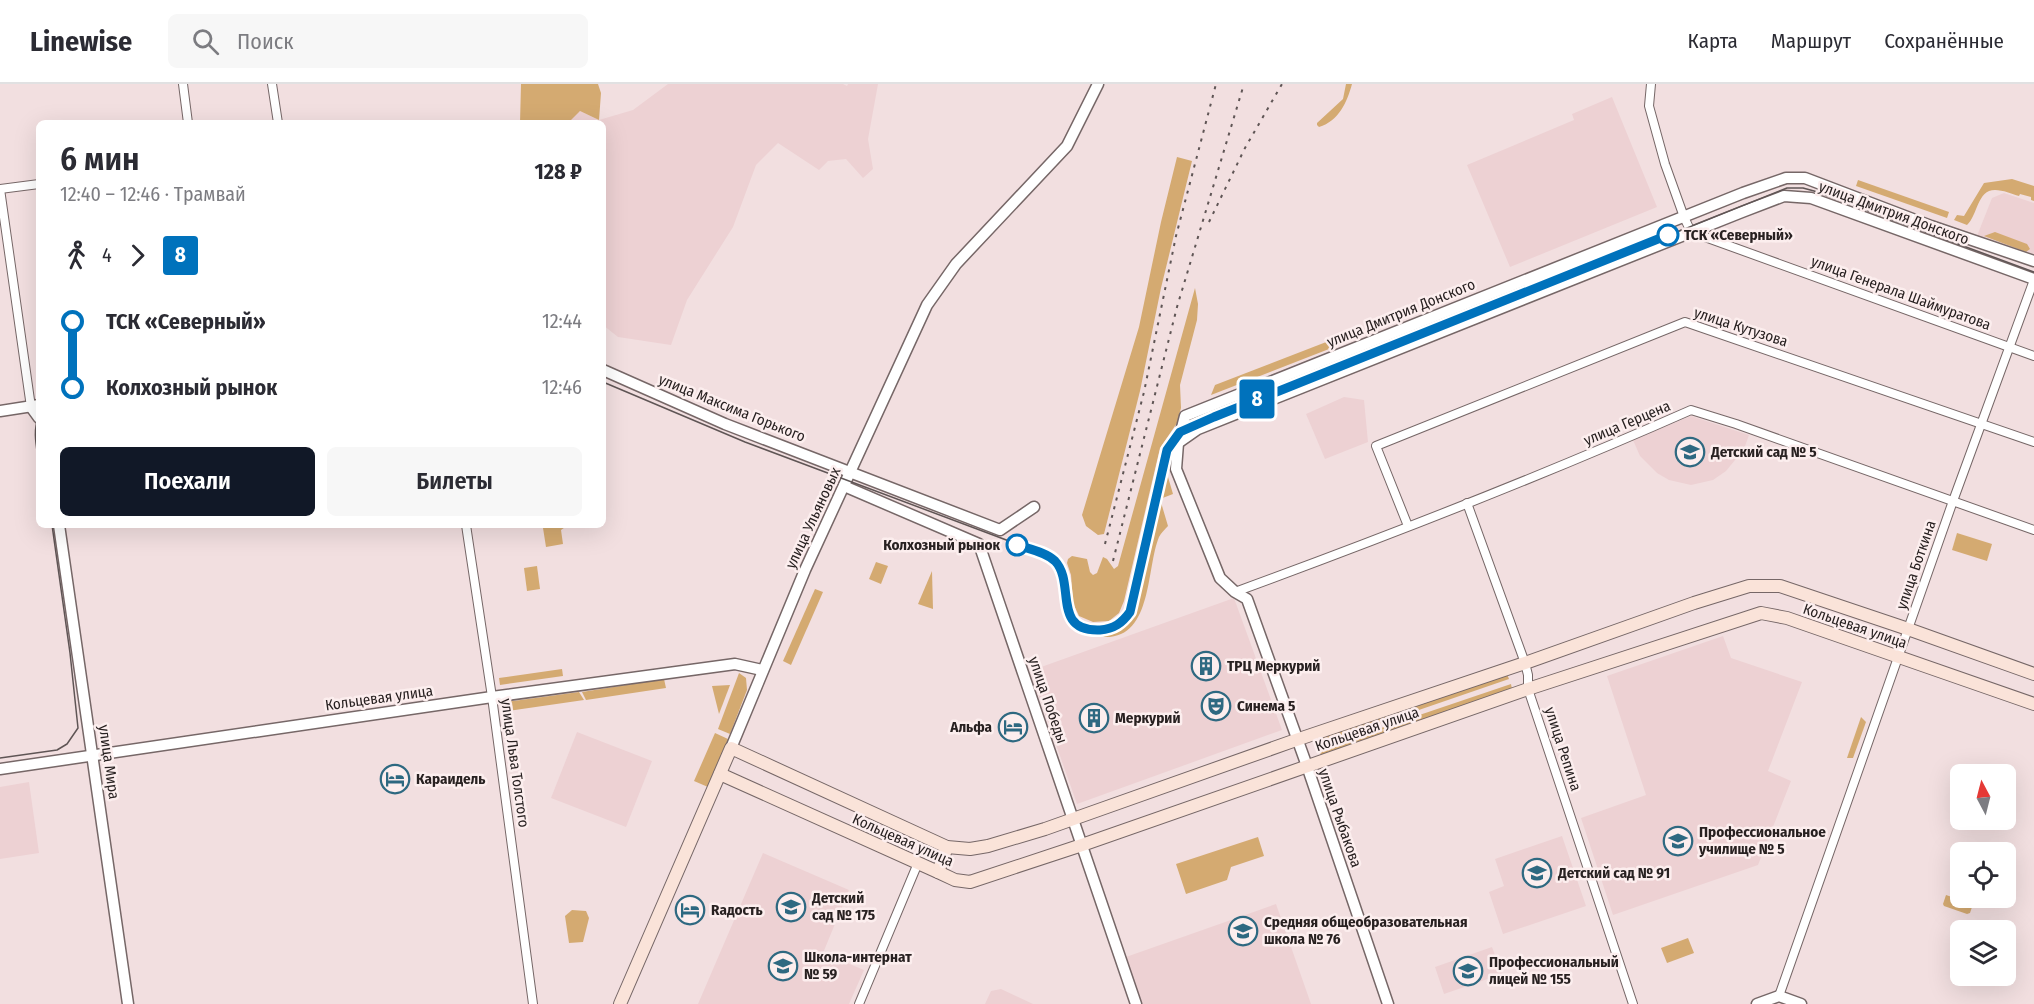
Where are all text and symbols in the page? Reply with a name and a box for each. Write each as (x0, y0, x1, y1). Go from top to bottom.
search box (168, 14, 588, 68)
text: Linewise (30, 25, 132, 58)
icon: search (189, 25, 222, 58)
text: Поиск (237, 28, 293, 55)
text: Карта (1688, 28, 1738, 54)
text: Маршрут (1771, 28, 1851, 54)
text: Сохранённые (1884, 28, 2004, 54)
text: 6 мин (60, 139, 140, 179)
text: 128 ₽ (534, 158, 582, 185)
street label: улица Дмитрия Донского (1816, 177, 1972, 249)
text: 12:40 – 12:46 · Трамвай (60, 182, 246, 206)
marker: ТСК «Северный» (1657, 224, 1679, 246)
place label: ТСК «Северный» (1684, 226, 1793, 244)
icon: walk (60, 239, 93, 272)
icon: forward (121, 239, 154, 272)
text: 8 (175, 242, 186, 268)
text: 4 (102, 243, 112, 267)
street label: улица Генерала Шаймуратова (1809, 252, 1993, 334)
street label: улица Дмитрия Донского (1324, 275, 1478, 351)
street label: улица Кутузова (1692, 303, 1790, 351)
text: ТСК «Северный» (106, 308, 266, 335)
text: 12:44 (542, 309, 582, 333)
street label: улица Максима Горького (656, 370, 808, 446)
text: Колхозный рынок (106, 374, 277, 401)
text: 12:46 (542, 375, 582, 399)
line badge: 8 (1238, 380, 1276, 418)
text: 8 (1251, 386, 1263, 412)
street label: улица Герцена (1581, 397, 1673, 449)
school or university icon: Детский сад № 5 (1674, 436, 1706, 468)
place label: Детский сад № 5 (1710, 443, 1817, 461)
button: Поехали (60, 447, 315, 516)
button: Билеты (327, 447, 582, 516)
street label: улица Ульяновых (782, 464, 845, 572)
street label: улица Боткина (1892, 518, 1940, 612)
marker: Колхозный рынок (1006, 534, 1028, 556)
place label: Колхозный рынок (883, 536, 1000, 554)
street label: Кольцевая улица (1801, 600, 1909, 652)
building icon: ТРЦ Меркурий (1190, 650, 1222, 682)
street label: улица Победы (1025, 654, 1071, 746)
place label: ТРЦ Меркурий (1227, 657, 1320, 675)
street label: Кольцевая улица (324, 682, 434, 714)
theatre icon: Синема 5 (1200, 690, 1232, 722)
street label: улица Льва Толстого (497, 697, 533, 829)
place label: Синема 5 (1237, 697, 1295, 715)
building icon: Меркурий (1078, 702, 1110, 734)
street label: Кольцевая улица (1313, 703, 1421, 755)
street label: улица Репина (1541, 705, 1585, 793)
place label: Меркурий (1115, 709, 1180, 727)
hotel icon: Альфа (997, 711, 1029, 743)
place label: Альфа (949, 718, 993, 736)
street label: улица Мира (95, 724, 123, 800)
hotel icon: Караидель (379, 763, 411, 795)
north arrow (1950, 764, 2016, 830)
map controls (1950, 764, 2016, 986)
street label: улица Рыбакова (1315, 766, 1365, 870)
place label: Караидель (416, 770, 485, 788)
street label: Кольцевая улица (850, 810, 956, 870)
place label: Профессиональное училище № 5 (1698, 823, 1826, 858)
school or university icon: Профессиональное училище № 5 (1662, 825, 1694, 857)
button: locate (1950, 842, 2016, 908)
school or university icon: Детский сад № 91 (1521, 857, 1553, 889)
place label: Детский сад № 91 (1557, 864, 1670, 882)
place label: Детский сад № 175 (811, 889, 875, 924)
school or university icon: Детский сад № 175 (775, 891, 807, 923)
hotel icon: Rадость (674, 894, 706, 926)
place label: Rадость (711, 901, 763, 919)
place label: Средняя общеобразовательная школа № 76 (1264, 913, 1467, 948)
school or university icon: Средняя общеобразовательная школа № 76 (1227, 915, 1259, 947)
button: layers (1950, 920, 2016, 986)
place label: Школа-интернат № 59 (804, 948, 912, 983)
school or university icon: Школа-интернат № 59 (767, 950, 799, 982)
place label: Профессиональный лицей № 155 (1489, 953, 1619, 988)
school or university icon: Профессиональный лицей № 155 (1452, 955, 1484, 987)

